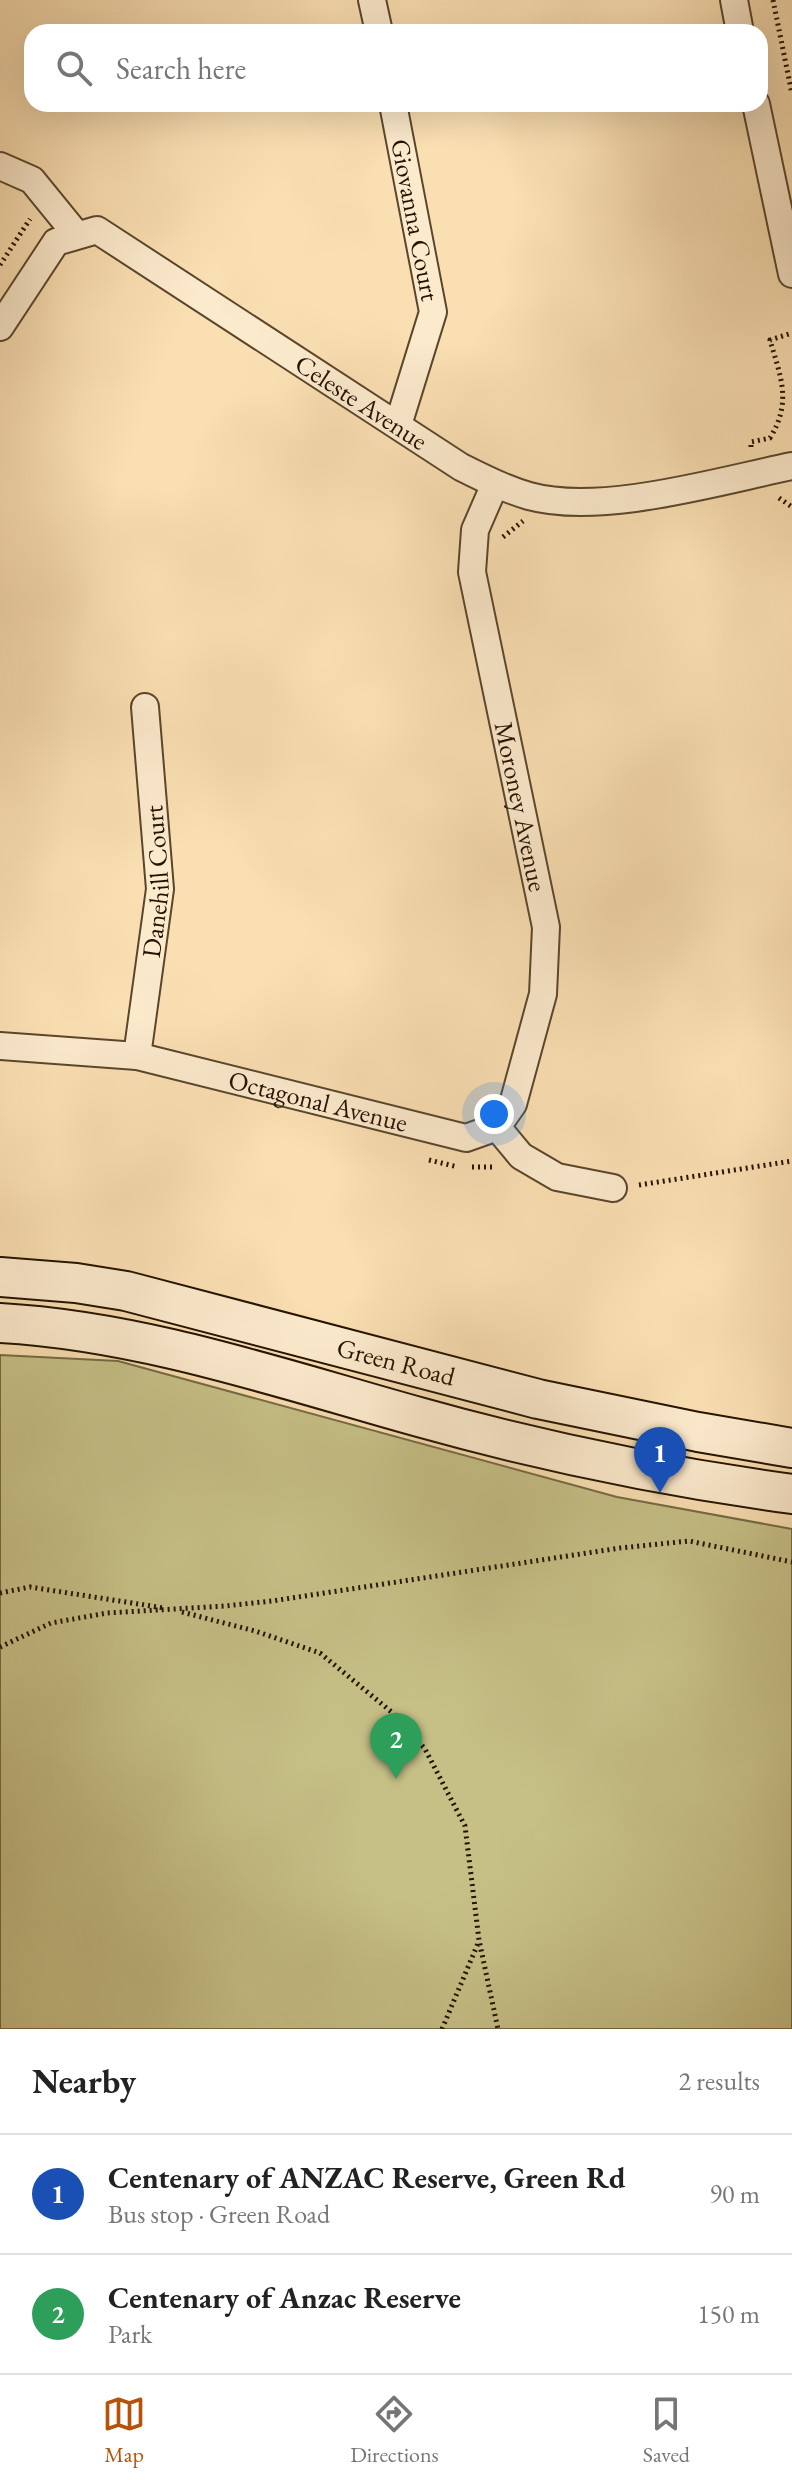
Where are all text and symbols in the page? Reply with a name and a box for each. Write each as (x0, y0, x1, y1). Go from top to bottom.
search box (24, 24, 768, 112)
icon: search (52, 46, 96, 90)
text: Search here (116, 49, 246, 88)
street label: Giovanna Court (383, 136, 447, 304)
street label: Celeste Avenue (289, 347, 434, 458)
street label: Moroney Avenue (487, 719, 555, 895)
street label: Danehill Court (134, 804, 177, 960)
street label: Octagonal Avenue (225, 1062, 411, 1140)
your location (474, 1094, 514, 1134)
street label: Green Road (333, 1330, 460, 1394)
pin: 1 (634, 1427, 686, 1493)
pin: 2 (370, 1713, 422, 1779)
text: Nearby (32, 2059, 136, 2103)
text: 2 results (679, 2064, 760, 2098)
text: Centenary of ANZAC Reserve, Green Rd (108, 2158, 626, 2197)
text: 1 (51, 2177, 65, 2211)
text: 90 m (710, 2177, 760, 2211)
text: Bus stop · Green Road (108, 2197, 330, 2231)
text: Centenary of Anzac Reserve (108, 2278, 461, 2317)
text: 2 (51, 2297, 65, 2331)
text: 150 m (697, 2297, 760, 2331)
text: Park (108, 2317, 152, 2351)
tab: Map (102, 2392, 146, 2469)
tab: Directions (350, 2392, 439, 2469)
tab: Saved (643, 2392, 690, 2469)

